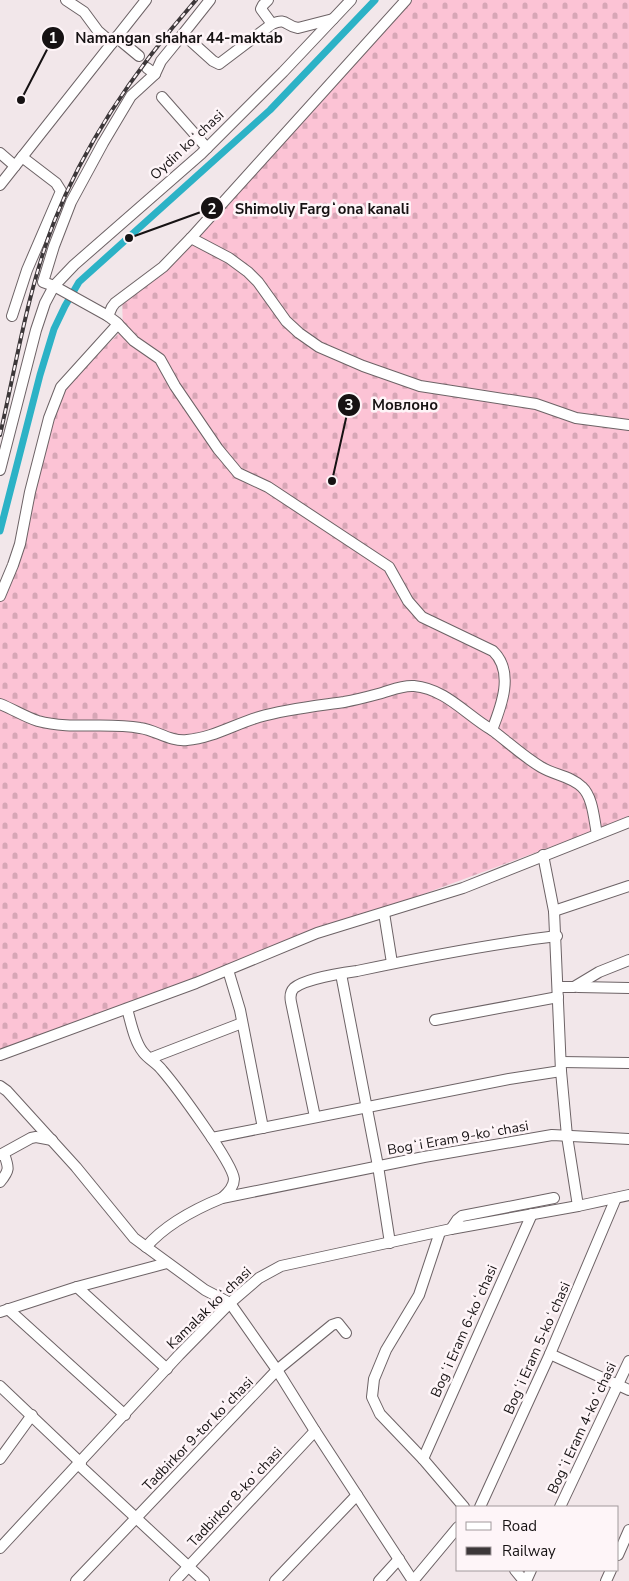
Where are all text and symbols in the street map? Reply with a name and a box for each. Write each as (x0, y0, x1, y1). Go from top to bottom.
callout: Namangan shahar 44-maktab (40, 23, 293, 53)
text: 1 (48, 28, 58, 48)
text: Namangan shahar 44-maktab (75, 28, 283, 48)
street label: Oydin koʻchasi (146, 106, 228, 184)
callout: Shimoliy Fargʻona kanali (200, 193, 419, 223)
text: 2 (207, 199, 217, 219)
text: Shimoliy Fargʻona kanali (235, 199, 409, 219)
callout: Мовлоно (337, 390, 448, 420)
text: 3 (344, 395, 354, 415)
text: Мовлоно (372, 395, 438, 415)
street label: Bogʻi Eram 9-koʻchasi (386, 1116, 530, 1160)
street label: Bogʻi Eram 6-koʻchasi (426, 1262, 502, 1400)
street label: Kamalak koʻchasi (162, 1263, 256, 1353)
street label: Bogʻi Eram 5-koʻchasi (499, 1279, 575, 1417)
street label: Bogʻi Eram 4-koʻchasi (543, 1359, 621, 1497)
street label: Tadbirkor 9-tor koʻchasi (139, 1373, 257, 1495)
street label: Tadbirkor 8-koʻchasi (184, 1443, 286, 1551)
legend (456, 1506, 619, 1571)
text: Road (502, 1516, 537, 1536)
text: Railway (502, 1541, 556, 1561)

